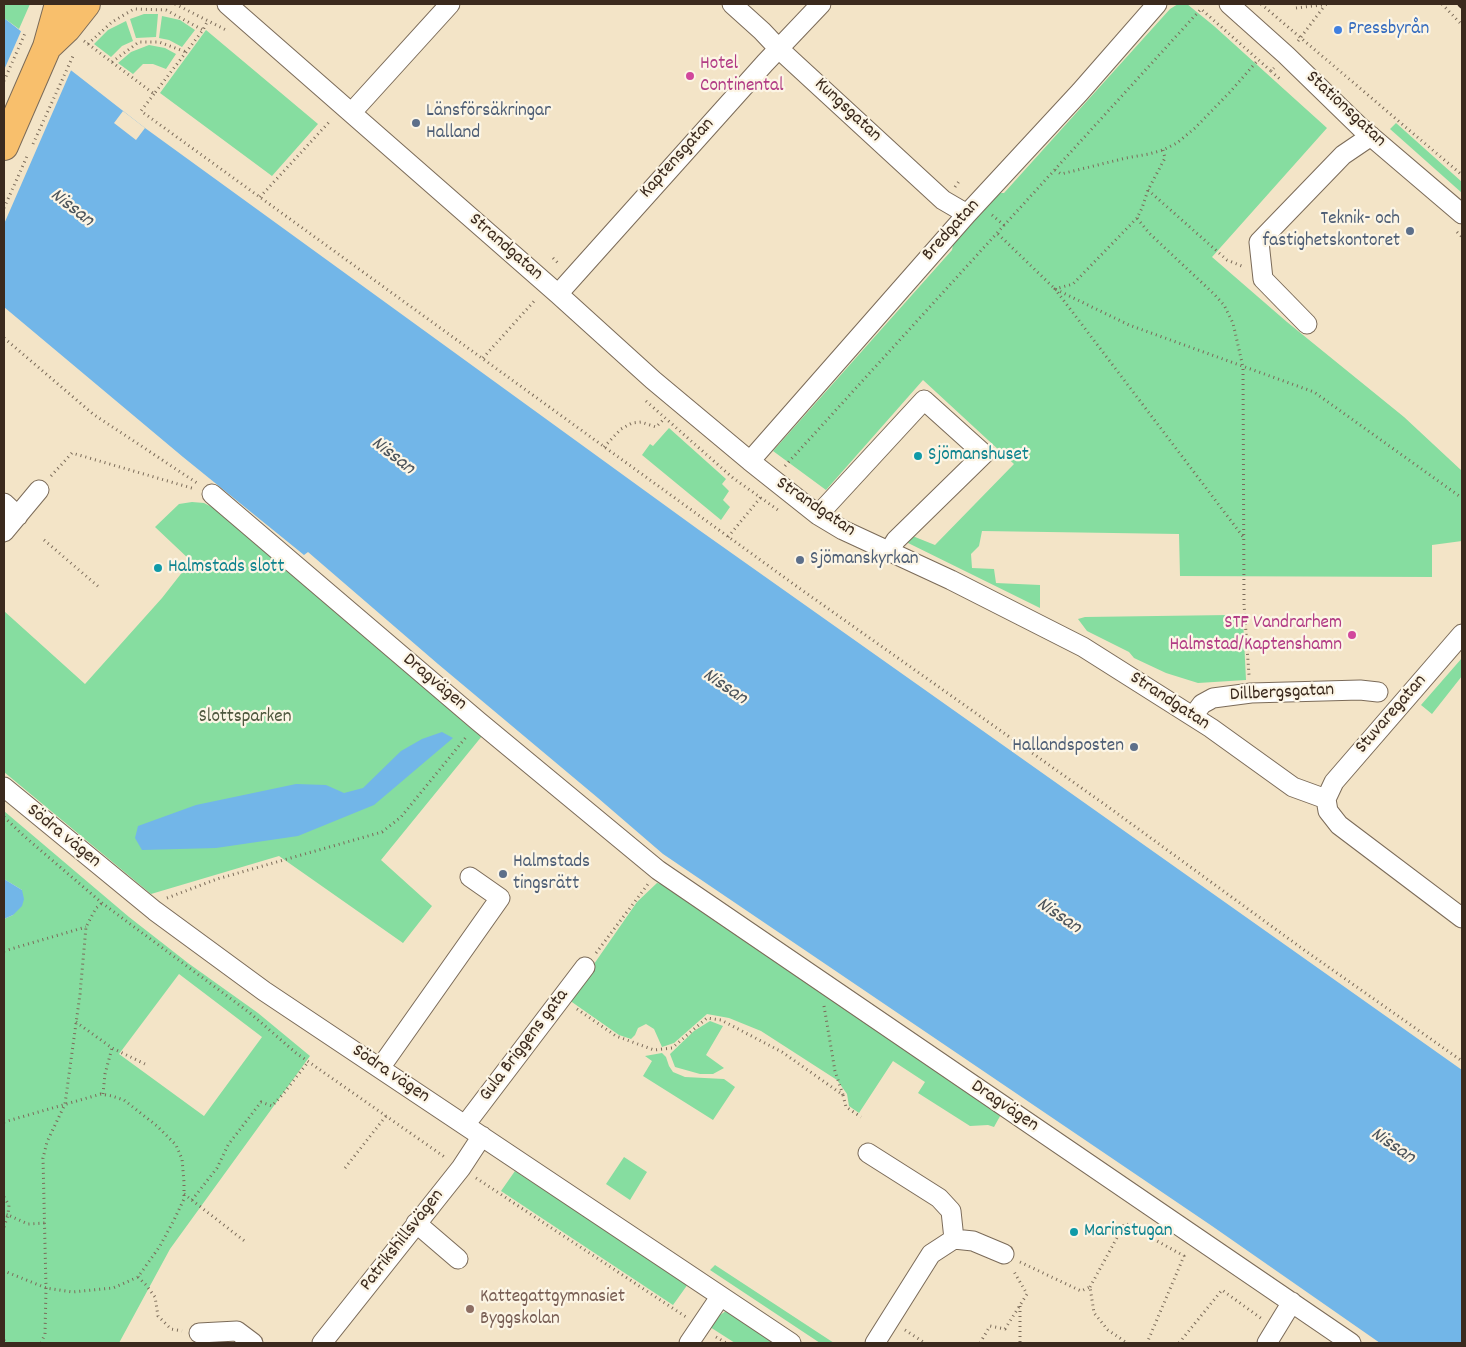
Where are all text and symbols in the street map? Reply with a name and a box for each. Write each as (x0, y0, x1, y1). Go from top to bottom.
place label: Pressbyrån (1348, 19, 1429, 41)
marker: Pressbyrån (1332, 24, 1344, 36)
place label: Hotel Continental (700, 54, 783, 98)
street label: Stationsgatan (1300, 67, 1390, 153)
marker: Hotel Continental (684, 70, 696, 82)
street label: Kungsgatan (809, 74, 885, 148)
place label: Länsförsäkringar Halland (426, 101, 551, 145)
street label: Kaptensgatan (636, 114, 720, 204)
marker: Länsförsäkringar Halland (410, 117, 422, 129)
water label: Nissan (44, 184, 98, 234)
street label: Bredgatan (918, 195, 986, 267)
place label: Teknik- och fastighetskontoret (1263, 209, 1400, 253)
street label: Strandgatan (463, 210, 547, 286)
marker: Teknik- och fastighetskontoret (1404, 225, 1416, 237)
water label: Nissan (365, 432, 419, 482)
place label: Sjömanshuset (928, 445, 1029, 467)
marker: Sjömanshuset (912, 450, 924, 462)
street label: Strandgatan (771, 473, 859, 543)
place label: Sjömanskyrkan (810, 549, 919, 571)
marker: Sjömanskyrkan (794, 554, 806, 566)
place label: Halmstads slott (168, 557, 284, 579)
marker: Halmstads slott (152, 562, 164, 574)
place label: STF Vandrarhem Halmstad/Kaptenshamn (1169, 613, 1342, 657)
marker: STF Vandrarhem Halmstad/Kaptenshamn (1346, 629, 1358, 641)
street label: Dragvägen (397, 650, 471, 716)
water label: Nissan (697, 664, 751, 712)
street label: Strandgatan (1125, 668, 1213, 736)
street label: Stuvaregatan (1351, 671, 1433, 759)
street label: Dillbergsgatan (1229, 680, 1335, 708)
park label: Slottsparken (198, 707, 292, 729)
place label: Hallandsposten (1012, 736, 1124, 758)
marker: Hallandsposten (1128, 741, 1140, 753)
street label: Södra vägen (21, 800, 105, 874)
place label: Halmstads tingsrätt (513, 852, 590, 896)
marker: Halmstads tingsrätt (497, 868, 509, 880)
water label: Nissan (1031, 893, 1085, 941)
street label: Gula Briggens gata (475, 985, 575, 1107)
street label: Södra vägen (347, 1041, 433, 1109)
street label: Dragvägen (966, 1076, 1042, 1138)
water label: Nissan (1365, 1123, 1419, 1171)
street label: Patrikshillsvägen (356, 1186, 450, 1296)
place label: Marinstugan (1084, 1221, 1173, 1243)
marker: Marinstugan (1068, 1226, 1080, 1238)
place label: Kattegattgymnasiet Byggskolan (480, 1287, 625, 1331)
marker: Kattegattgymnasiet Byggskolan (464, 1303, 476, 1315)

